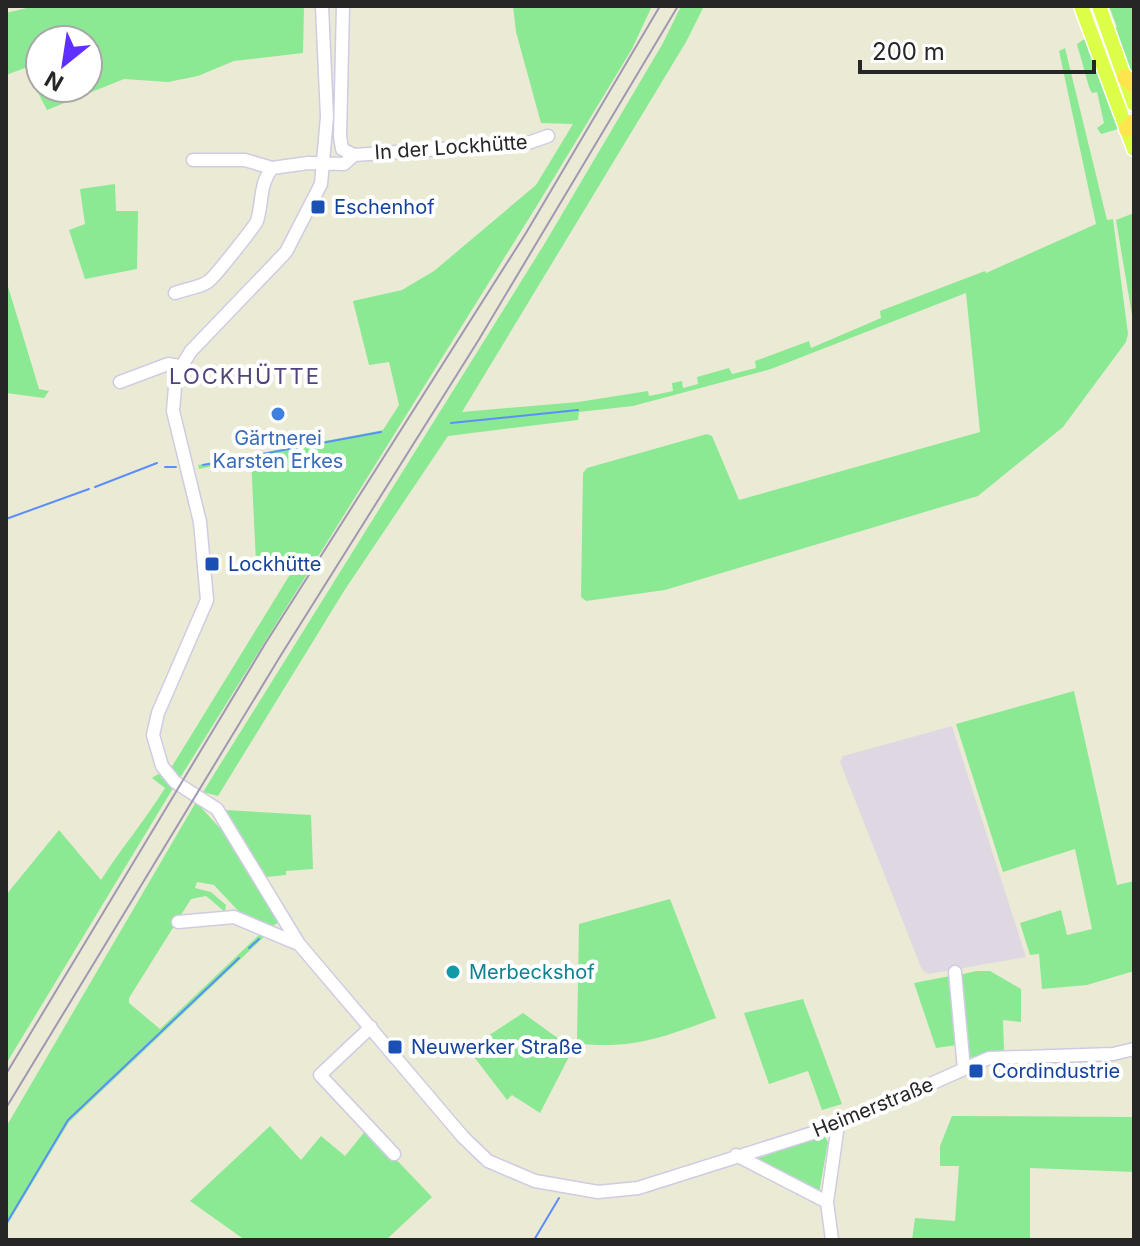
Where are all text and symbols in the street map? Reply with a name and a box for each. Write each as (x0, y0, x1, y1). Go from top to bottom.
north arrow (24, 24, 104, 104)
scale bar (860, 24, 1094, 74)
text: 200 m (872, 37, 945, 66)
text: N (40, 66, 68, 97)
street label: In der Lockhütte (374, 130, 528, 164)
place label: Eschenhof (334, 195, 435, 219)
marker: Eschenhof (309, 198, 327, 216)
district label: LOCKHÜTTE (169, 363, 321, 389)
marker: Gärtnerei Karsten Erkes (269, 405, 287, 423)
place label: Gärtnerei Karsten Erkes (213, 426, 343, 473)
place label: Lockhütte (228, 552, 321, 576)
marker: Lockhütte (203, 555, 221, 573)
place label: Merbeckshof (469, 960, 595, 984)
marker: Merbeckshof (444, 963, 462, 981)
place label: Neuwerker Straße (411, 1035, 583, 1059)
marker: Neuwerker Straße (386, 1038, 404, 1056)
place label: Cordindustrie (992, 1059, 1120, 1083)
marker: Cordindustrie (967, 1062, 985, 1080)
street label: Heimerstraße (809, 1072, 937, 1142)

